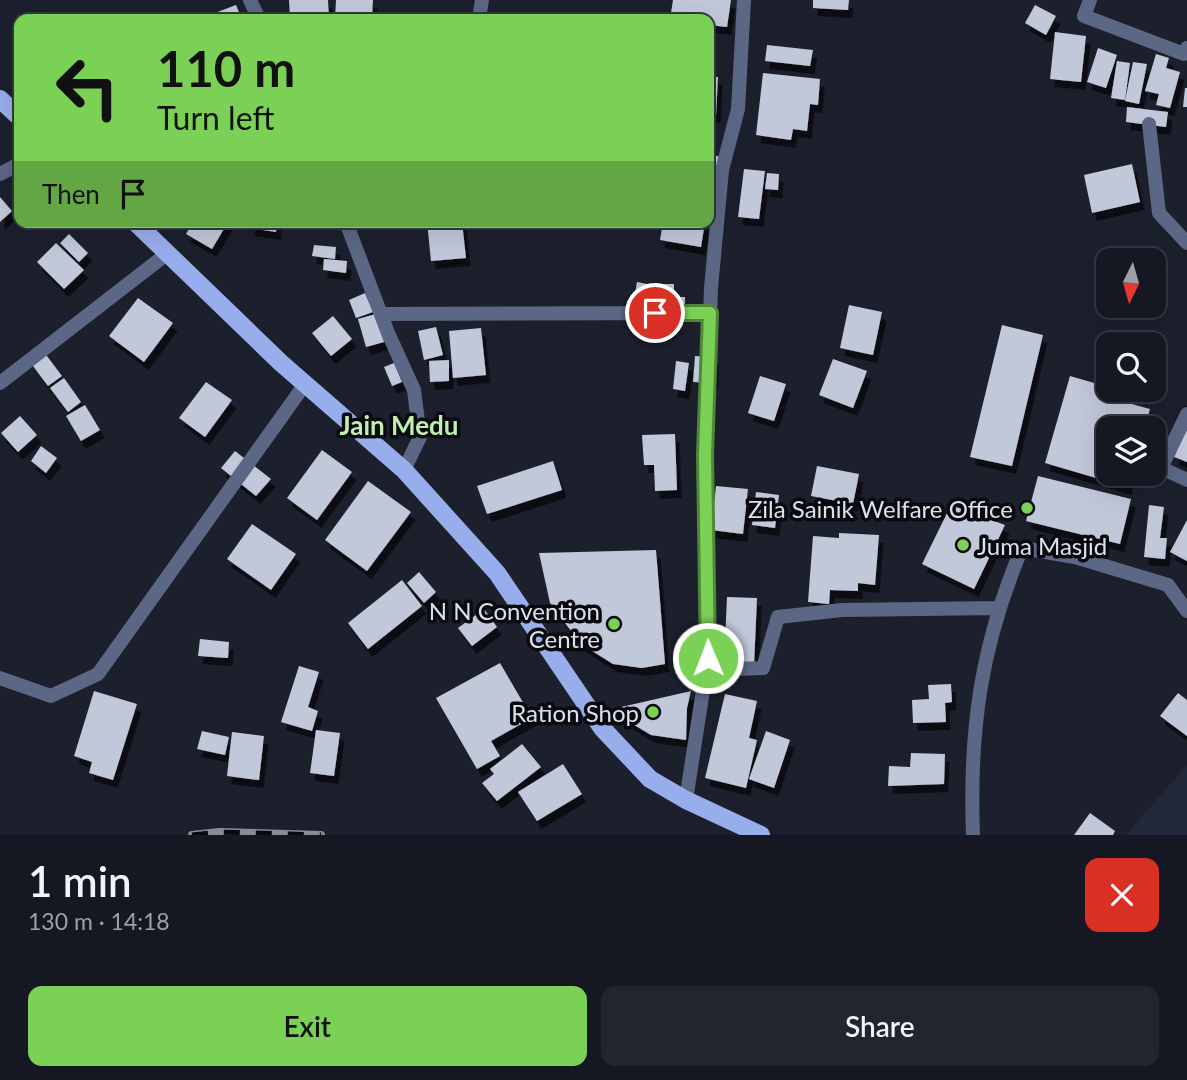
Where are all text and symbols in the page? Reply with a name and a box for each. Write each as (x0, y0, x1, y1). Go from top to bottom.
text: 110 m (157, 39, 295, 97)
icon: left (42, 42, 133, 133)
text: Turn left (157, 98, 274, 137)
icon: arrive (114, 175, 152, 213)
text: Then (42, 178, 100, 210)
north arrow (1096, 248, 1166, 318)
map controls (1096, 248, 1166, 486)
pin (625, 283, 685, 343)
icon: arrive (636, 294, 674, 332)
button: search (1096, 332, 1166, 402)
district label: Jain Medu (340, 409, 458, 441)
button: layers (1096, 416, 1166, 486)
place label: Zila Sainik Welfare Office (748, 494, 1013, 523)
marker: Zila Sainik Welfare Office (1019, 500, 1035, 516)
place label: Juma Masjid (977, 531, 1107, 560)
marker: Juma Masjid (955, 537, 971, 553)
place label: N N Convention Centre (429, 596, 600, 653)
marker: N N Convention Centre (606, 616, 622, 632)
position arrow (671, 621, 745, 695)
place label: Ration Shop (511, 698, 639, 727)
marker: Ration Shop (645, 704, 661, 720)
text: 1 min (28, 856, 132, 906)
button: close (1085, 858, 1159, 932)
text: 130 m · 14:18 (28, 907, 170, 935)
button: Exit (28, 986, 587, 1066)
button: Share (601, 986, 1159, 1066)

